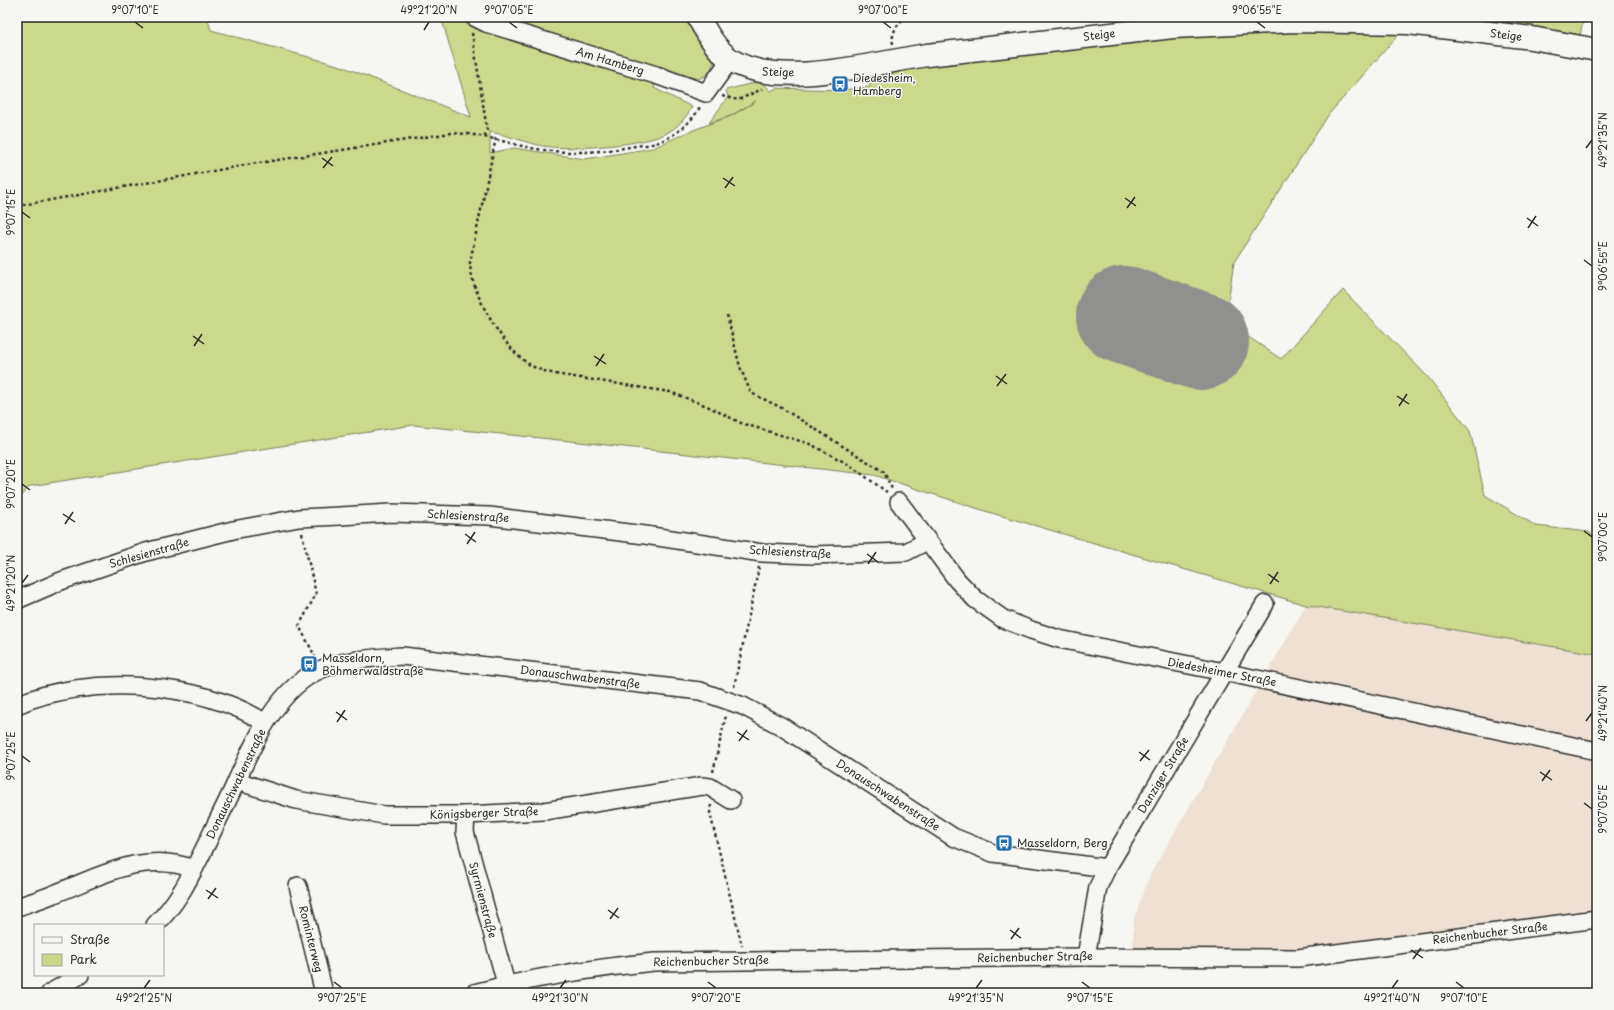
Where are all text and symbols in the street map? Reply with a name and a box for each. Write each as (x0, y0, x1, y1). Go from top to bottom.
text: 9°07'10"E (111, 2, 159, 17)
text: 49°21'20"N (401, 2, 458, 17)
text: 9°07'05"E (484, 2, 534, 17)
text: 9°07'00"E (858, 2, 908, 17)
text: 9°06'55"E (1232, 2, 1282, 17)
street label: Steige (1082, 24, 1116, 45)
street label: Steige (1489, 24, 1523, 45)
street label: Am Hamberg (574, 42, 646, 79)
street label: Steige (762, 62, 795, 81)
place label: Diedesheim, Hamberg (853, 69, 916, 99)
bus stop icon: Diedesheim, Hamberg (830, 74, 850, 94)
text: 49°21'35"N (1595, 112, 1610, 168)
text: 9°07'15"E (3, 189, 18, 235)
text: 9°06'55"E (1595, 241, 1610, 291)
text: 9°07'20"E (3, 459, 18, 509)
street label: Schlesienstraße (426, 505, 510, 526)
text: 9°07'00"E (1595, 512, 1610, 562)
street label: Schlesienstraße (107, 533, 191, 572)
street label: Schlesienstraße (748, 541, 832, 562)
text: 49°21'20"N (3, 554, 18, 611)
place label: Masseldorn, Böhmerwaldstraße (322, 649, 423, 679)
street label: Diedesheimer Straße (1166, 653, 1278, 690)
bus stop icon: Masseldorn, Böhmerwaldstraße (299, 654, 319, 674)
street label: Donauschwabenstraße (519, 661, 641, 692)
text: 49°21'40"N (1595, 685, 1610, 741)
street label: Donauschwabenstraße (201, 725, 270, 842)
text: 9°07'25"E (3, 731, 18, 781)
street label: Danziger Straße (1133, 733, 1193, 816)
street label: Donauschwabenstraße (833, 754, 944, 835)
text: 9°07'05"E (1595, 784, 1610, 834)
street label: Königsberger Straße (429, 802, 539, 823)
bus stop icon: Masseldorn, Berg (994, 833, 1014, 853)
place label: Masseldorn, Berg (1017, 834, 1108, 851)
street label: Syrmienstraße (465, 860, 502, 940)
street label: Rominterweg (295, 904, 328, 974)
street label: Reichenbucher Straße (1431, 917, 1549, 948)
legend (34, 924, 164, 976)
text: Straße (70, 930, 110, 948)
street label: Reichenbucher Straße (977, 947, 1093, 966)
text: Park (70, 950, 97, 968)
street label: Reichenbucher Straße (653, 951, 769, 970)
text: 49°21'25"N (116, 990, 172, 1005)
text: 9°07'25"E (317, 990, 367, 1005)
text: 49°21'30"N (532, 990, 588, 1005)
text: 9°07'20"E (691, 990, 741, 1005)
text: 49°21'35"N (948, 990, 1004, 1005)
text: 9°07'15"E (1067, 990, 1113, 1005)
text: 49°21'40"N (1364, 990, 1420, 1005)
text: 9°07'10"E (1440, 990, 1488, 1005)

